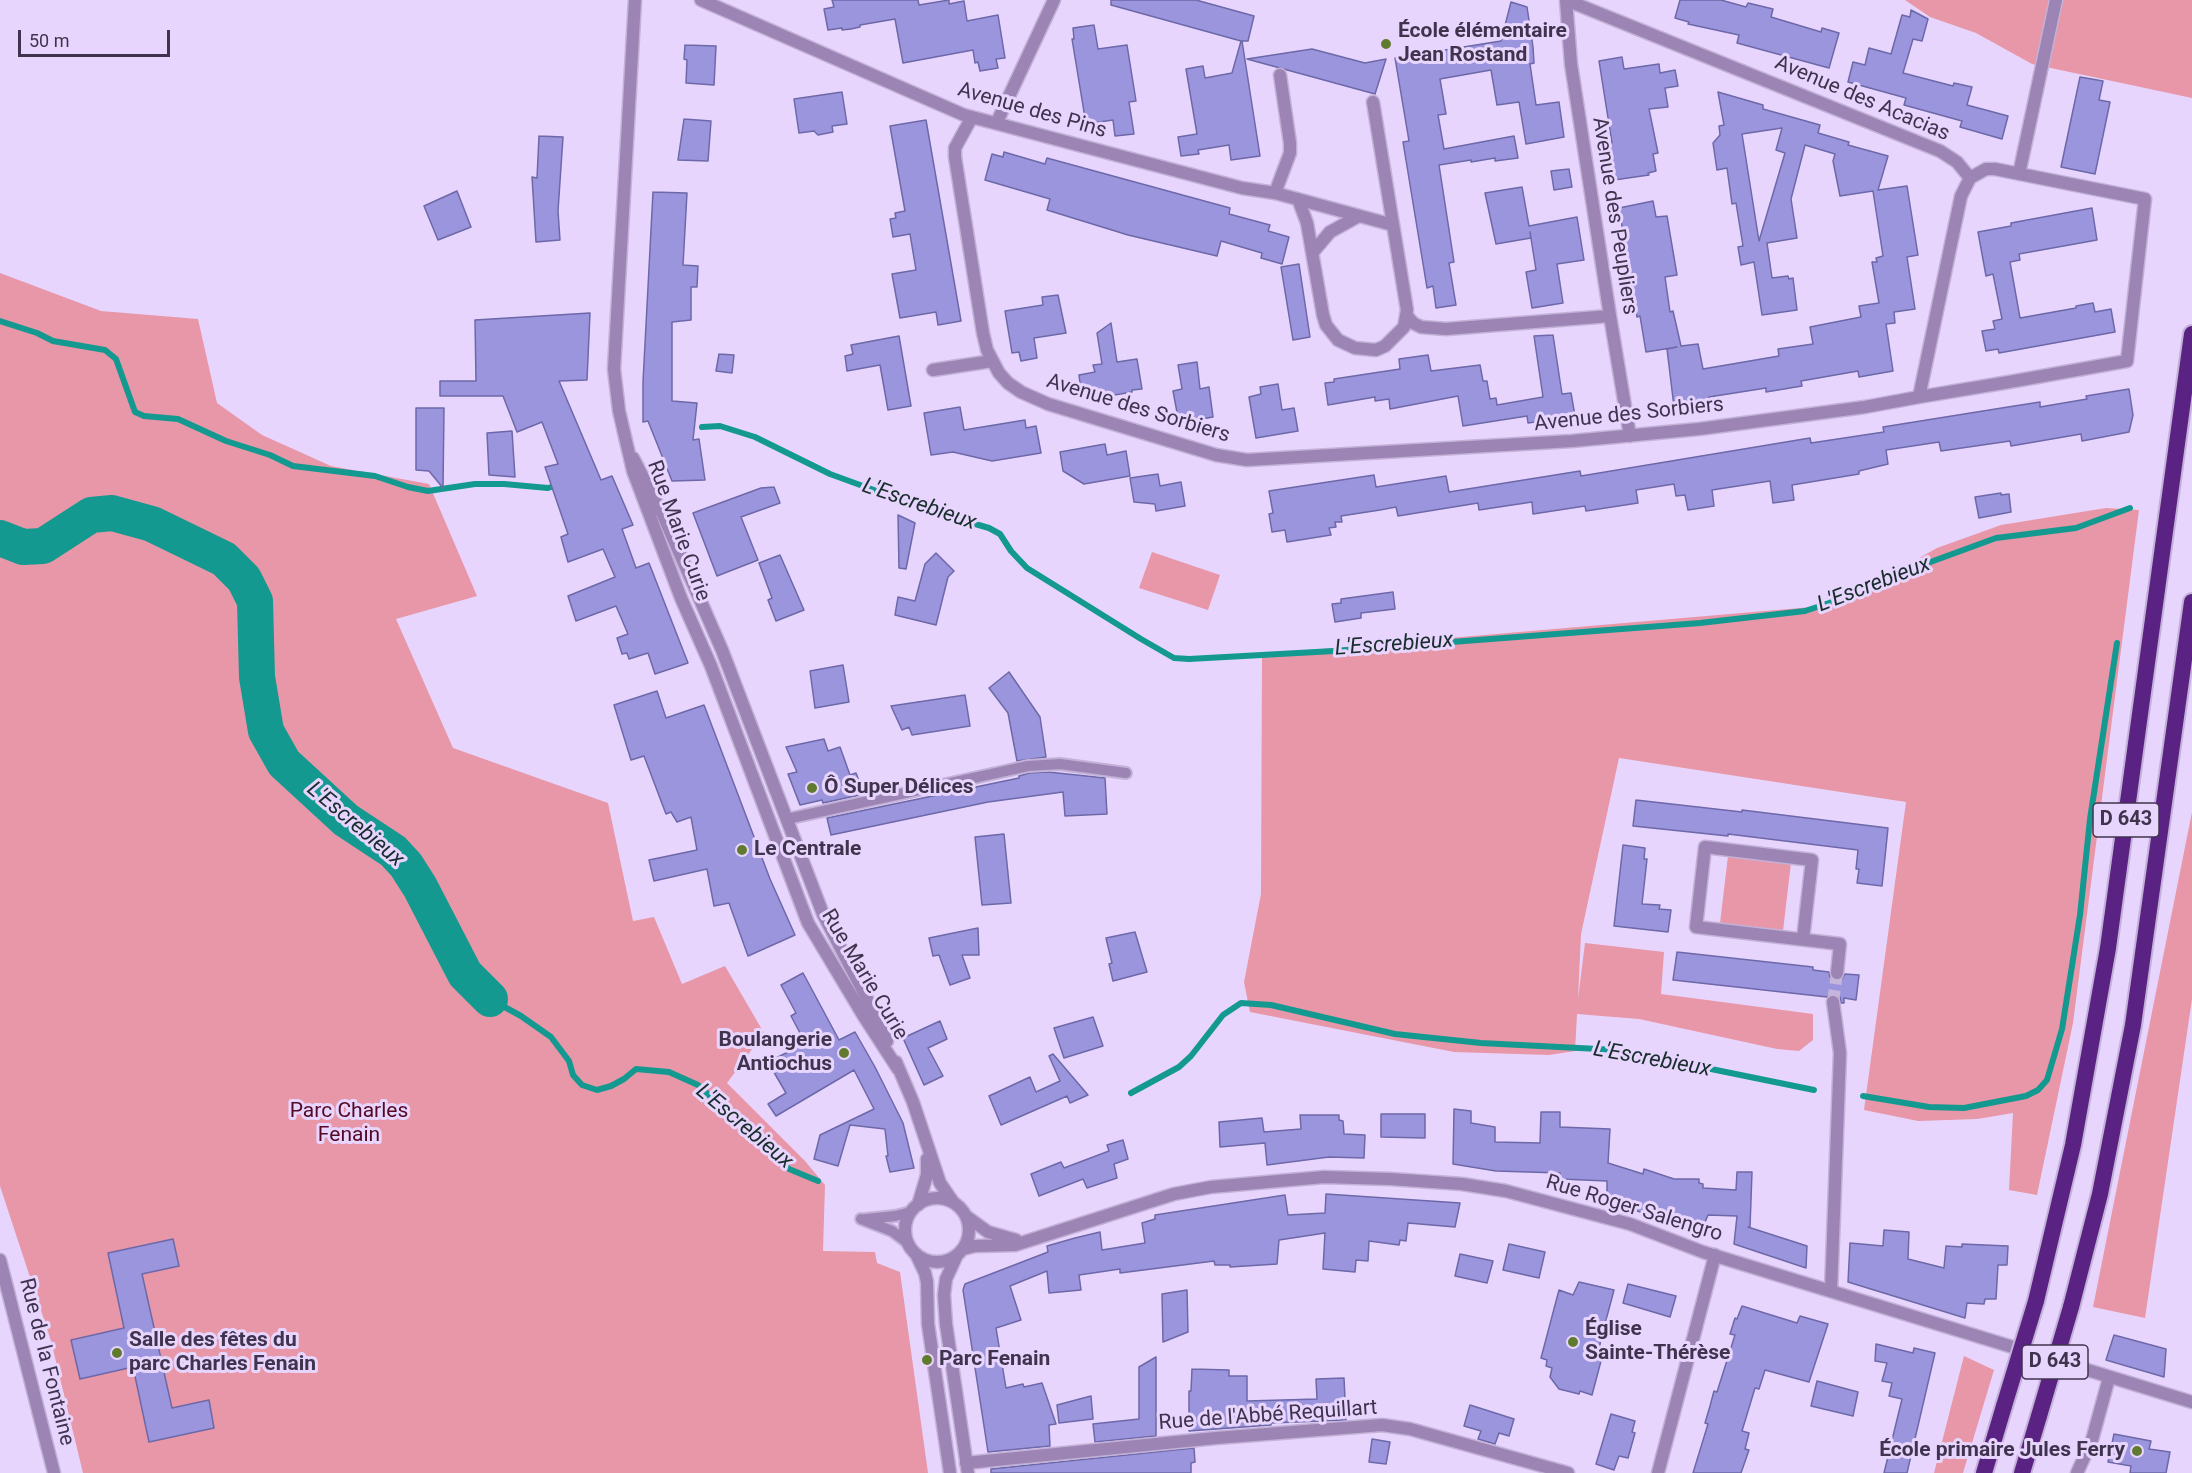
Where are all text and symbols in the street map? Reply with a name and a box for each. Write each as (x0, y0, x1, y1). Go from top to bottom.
scale bar (21, 18, 172, 56)
place label: École élémentaire Jean Rostand (1398, 19, 1567, 69)
text: 50 m (29, 30, 69, 51)
marker: École élémentaire Jean Rostand (1379, 37, 1393, 51)
street label: Avenue des Acacias (1771, 51, 1953, 147)
street label: Avenue des Pins (955, 78, 1109, 144)
street label: Avenue des Peupliers (1586, 115, 1642, 317)
street label: Avenue des Sorbiers (1043, 369, 1233, 449)
street label: Avenue des Sorbiers (1533, 393, 1725, 437)
street label: Rue Marie Curie (641, 457, 715, 605)
water label: L'Escrebieux (859, 473, 979, 537)
water label: L'Escrebieux (1814, 551, 1934, 619)
water label: L'Escrebieux (1334, 628, 1454, 662)
place label: Ô Super Délices (824, 775, 974, 801)
water label: L'Escrebieux (301, 777, 409, 873)
marker: Ô Super Délices (805, 781, 819, 795)
road number: D 643 (2093, 803, 2159, 837)
place label: Le Centrale (754, 837, 861, 863)
marker: Le Centrale (735, 843, 749, 857)
street label: Rue Marie Curie (815, 905, 913, 1045)
place label: Boulangerie Antiochus (718, 1028, 832, 1078)
water label: L'Escrebieux (1591, 1037, 1713, 1083)
marker: Boulangerie Antiochus (837, 1046, 851, 1060)
water label: L'Escrebieux (690, 1079, 798, 1175)
park label: Parc Charles Fenain (290, 1099, 408, 1149)
street label: Rue Roger Salengro (1543, 1170, 1725, 1248)
street label: Rue de la Fontaine (13, 1276, 79, 1448)
place label: Église Sainte-Thérèse (1585, 1317, 1730, 1367)
place label: Salle des fêtes du parc Charles Fenain (129, 1328, 316, 1378)
marker: Église Sainte-Thérèse (1566, 1335, 1580, 1349)
road number: D 643 (2022, 1345, 2088, 1379)
marker: Salle des fêtes du parc Charles Fenain (110, 1346, 124, 1360)
place label: Parc Fenain (939, 1347, 1050, 1373)
marker: Parc Fenain (920, 1353, 934, 1367)
street label: Rue de l'Abbé Requillart (1158, 1396, 1378, 1436)
place label: École primaire Jules Ferry (1879, 1438, 2125, 1464)
marker: École primaire Jules Ferry (2130, 1444, 2144, 1458)

